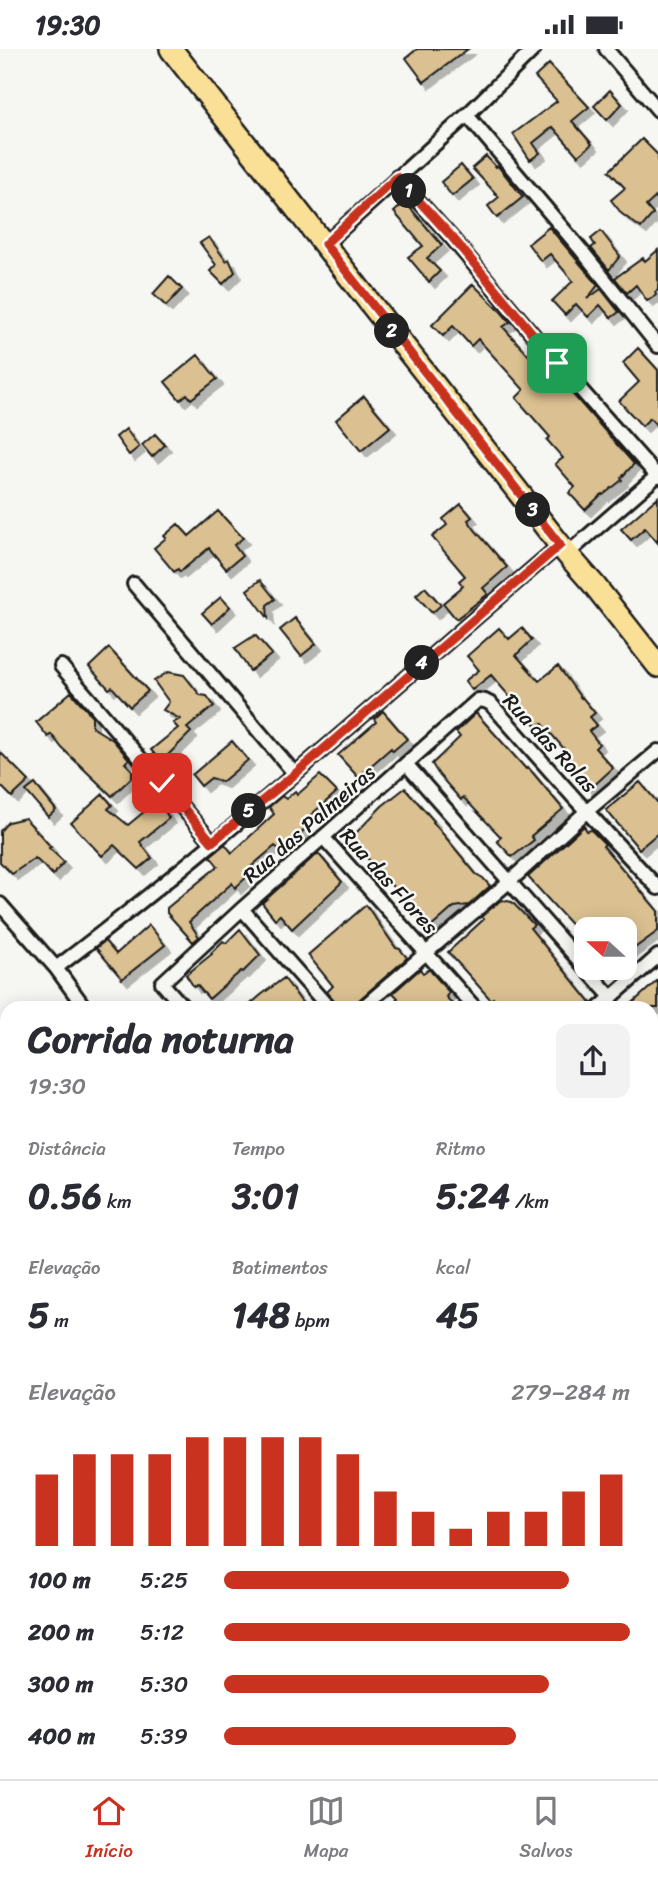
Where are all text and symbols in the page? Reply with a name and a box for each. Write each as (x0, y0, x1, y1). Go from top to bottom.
text: 19:30 (35, 2, 101, 48)
pin: 1 (392, 173, 426, 209)
text: 1 (404, 174, 413, 207)
pin: 2 (374, 313, 410, 349)
text: 2 (386, 314, 397, 347)
pin (527, 333, 587, 393)
icon: arrive (538, 344, 576, 382)
pin: 3 (516, 493, 550, 527)
text: 3 (527, 493, 538, 526)
pin: 4 (404, 645, 440, 681)
text: 4 (416, 646, 427, 679)
street label: Rua das Rolas (493, 684, 607, 802)
pin (132, 753, 192, 813)
street label: Rua das Palmeiras (234, 755, 385, 893)
icon: check (143, 764, 181, 802)
pin: 5 (232, 793, 266, 829)
text: 5 (243, 794, 254, 827)
street label: Rua das Flores (330, 819, 448, 944)
north arrow (574, 917, 637, 980)
map controls (574, 917, 637, 980)
text: Corrida noturna (28, 1006, 294, 1073)
button: share (556, 1024, 630, 1098)
text: 19:30 (28, 1066, 86, 1107)
text: Distância (28, 1132, 106, 1165)
text: Tempo (232, 1132, 285, 1165)
text: Ritmo (436, 1132, 485, 1165)
text: 0.56 (28, 1165, 102, 1227)
text: 3:01 (232, 1165, 299, 1227)
text: 5:24 (436, 1165, 510, 1227)
text: km (102, 1185, 132, 1218)
text: /km (510, 1185, 549, 1218)
text: Elevação (28, 1251, 101, 1284)
text: Batimentos (232, 1251, 328, 1284)
text: kcal (436, 1251, 471, 1284)
text: 5 (28, 1284, 49, 1346)
text: 148 (232, 1284, 290, 1346)
text: 45 (436, 1284, 479, 1346)
text: m (49, 1304, 69, 1337)
text: bpm (290, 1304, 330, 1337)
text: Elevação (28, 1372, 116, 1413)
text: 279–284 m (511, 1372, 630, 1413)
text: 100 m (28, 1560, 91, 1601)
text: 5:25 (140, 1560, 188, 1601)
text: 200 m (28, 1612, 94, 1653)
text: 5:12 (140, 1612, 184, 1653)
text: 300 m (28, 1664, 93, 1705)
text: 5:30 (140, 1664, 188, 1705)
text: 400 m (28, 1716, 95, 1757)
text: 5:39 (140, 1716, 188, 1757)
tab: Início (85, 1792, 133, 1867)
tab: Mapa (304, 1792, 348, 1867)
tab: Salvos (519, 1792, 573, 1867)

